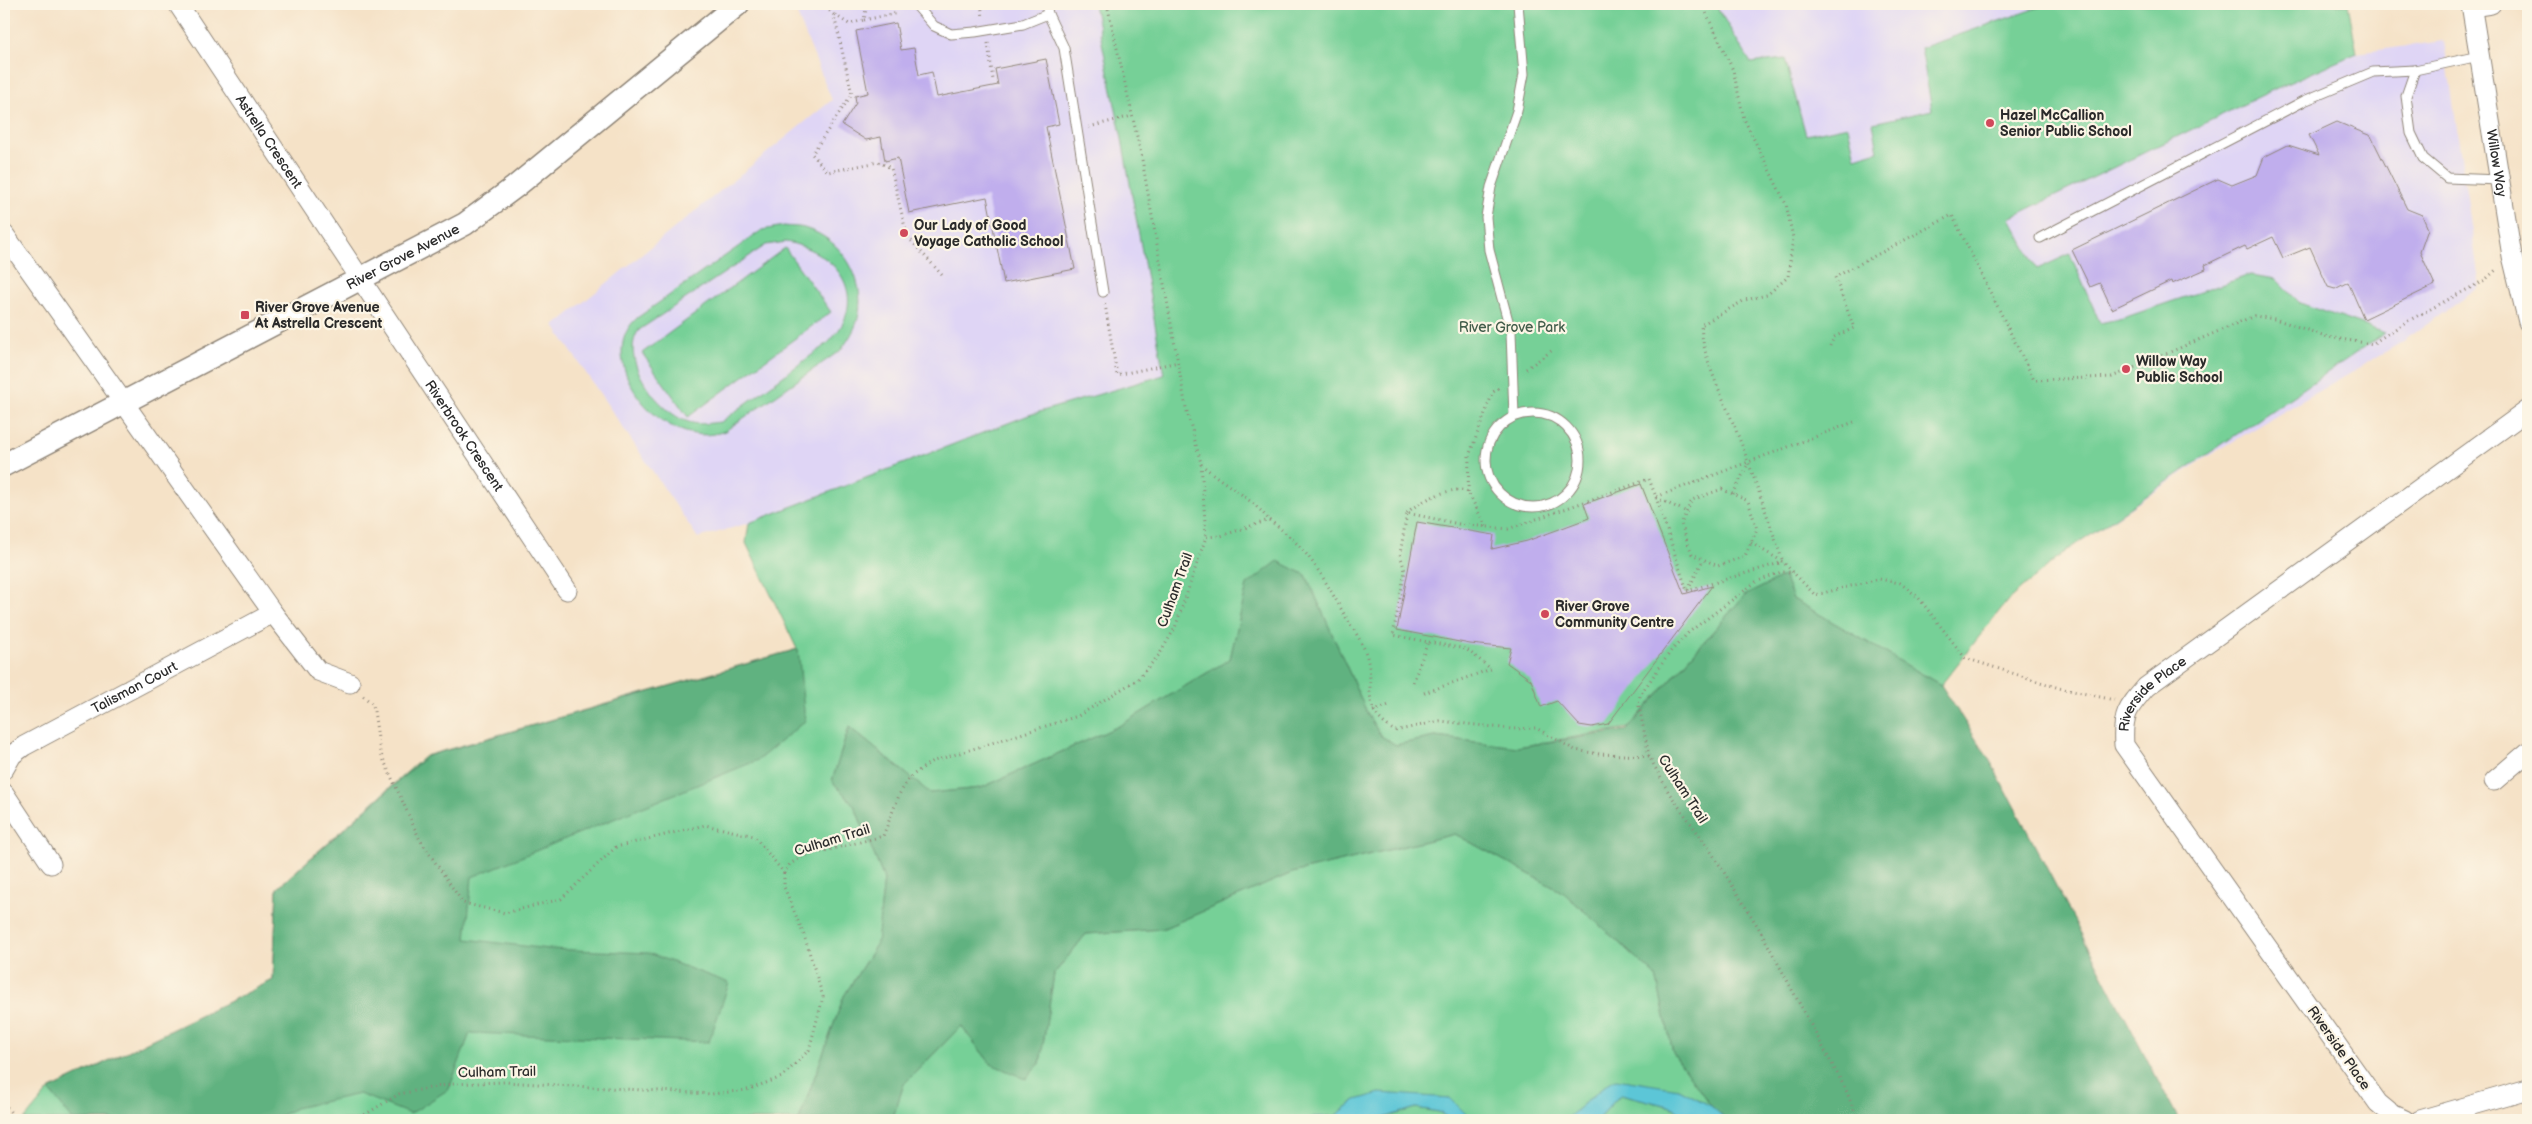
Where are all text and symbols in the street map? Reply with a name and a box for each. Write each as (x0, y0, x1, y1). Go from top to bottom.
street label: Astrella Crescent (232, 92, 307, 192)
place label: Hazel McCallion Senior Public School (2000, 107, 2132, 140)
marker: Hazel McCallion Senior Public School (1984, 117, 1996, 129)
street label: Willow Way (2483, 128, 2511, 199)
place label: Our Lady of Good Voyage Catholic School (914, 217, 1063, 250)
street label: River Grove Avenue (343, 220, 462, 293)
marker: Our Lady of Good Voyage Catholic School (898, 227, 910, 239)
place label: River Grove Avenue At Astrella Crescent (254, 299, 383, 332)
marker: River Grove Avenue At Astrella Crescent (239, 309, 251, 321)
park label: River Grove Park (1459, 319, 1565, 336)
place label: Willow Way Public School (2136, 353, 2223, 386)
marker: Willow Way Public School (2120, 363, 2132, 375)
street label: Riverbrook Crescent (421, 377, 508, 495)
street label: Culham Trail (1154, 550, 1196, 630)
place label: River Grove Community Centre (1555, 598, 1674, 631)
marker: River Grove Community Centre (1539, 608, 1551, 620)
street label: Riverside Place (2115, 652, 2189, 732)
street label: Talisman Court (88, 657, 180, 717)
street label: Culham Trail (1655, 752, 1711, 826)
street label: Culham Trail (792, 820, 872, 860)
street label: Riverside Place (2304, 1003, 2374, 1093)
street label: Culham Trail (458, 1063, 536, 1081)

